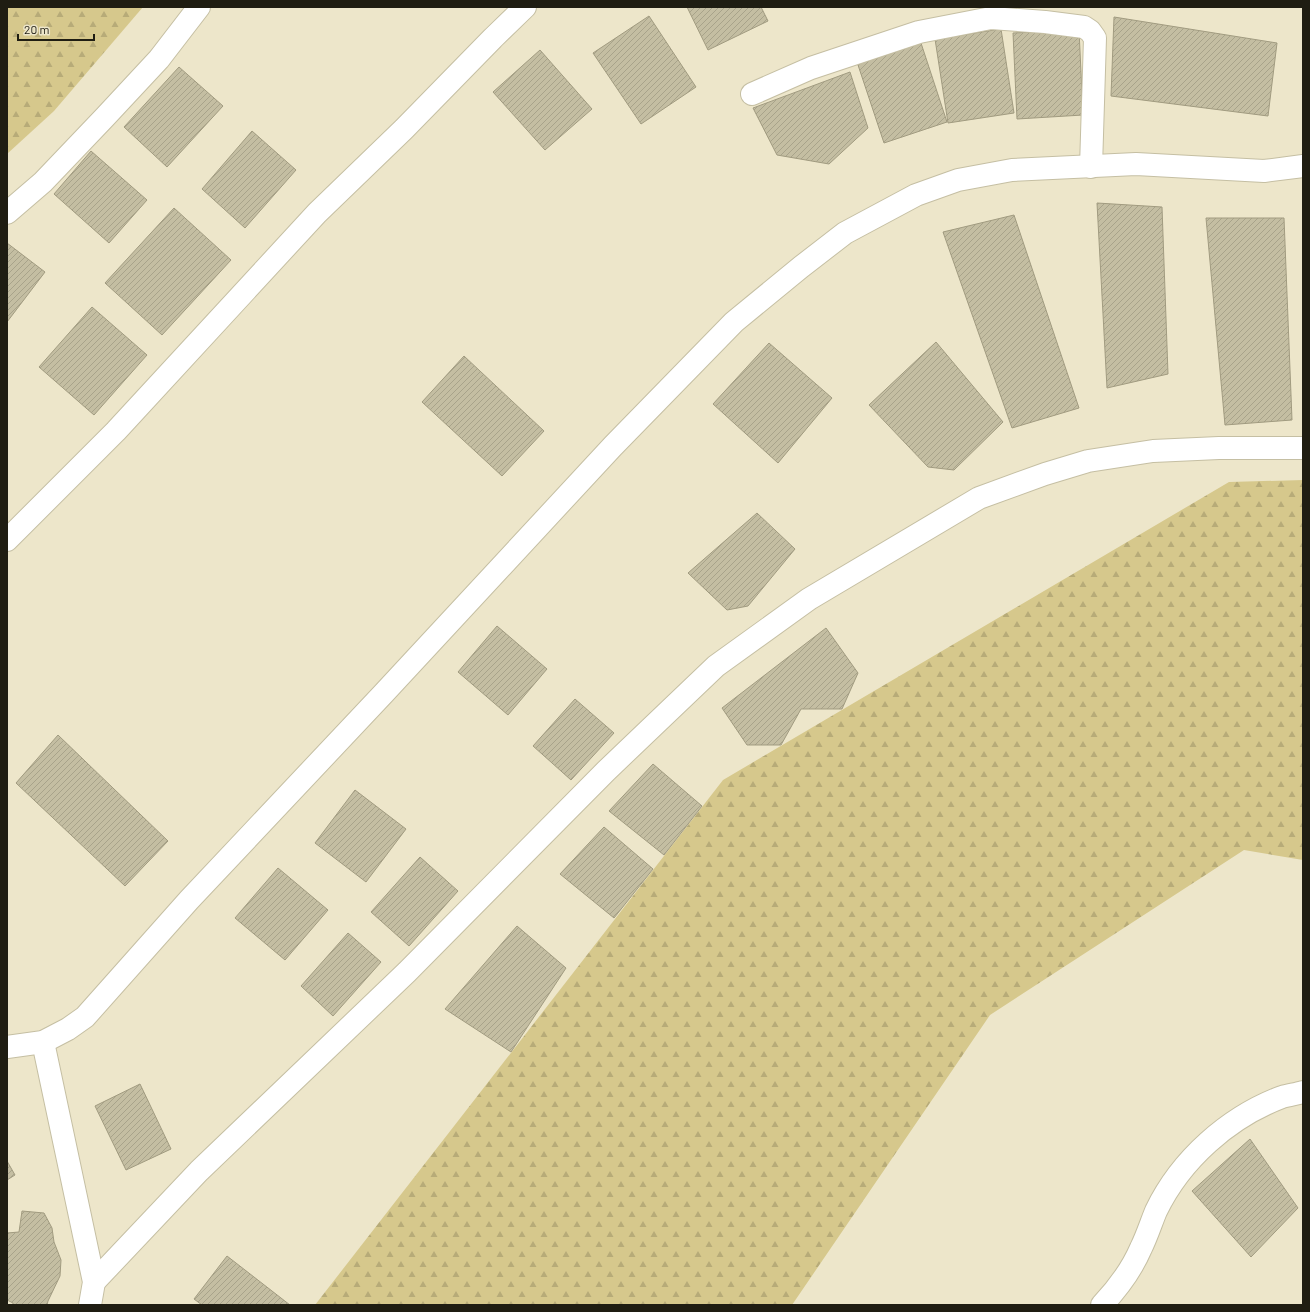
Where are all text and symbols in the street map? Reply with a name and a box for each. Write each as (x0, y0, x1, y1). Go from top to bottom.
scale bar (18, 16, 94, 42)
text: 20 m (24, 22, 50, 36)

